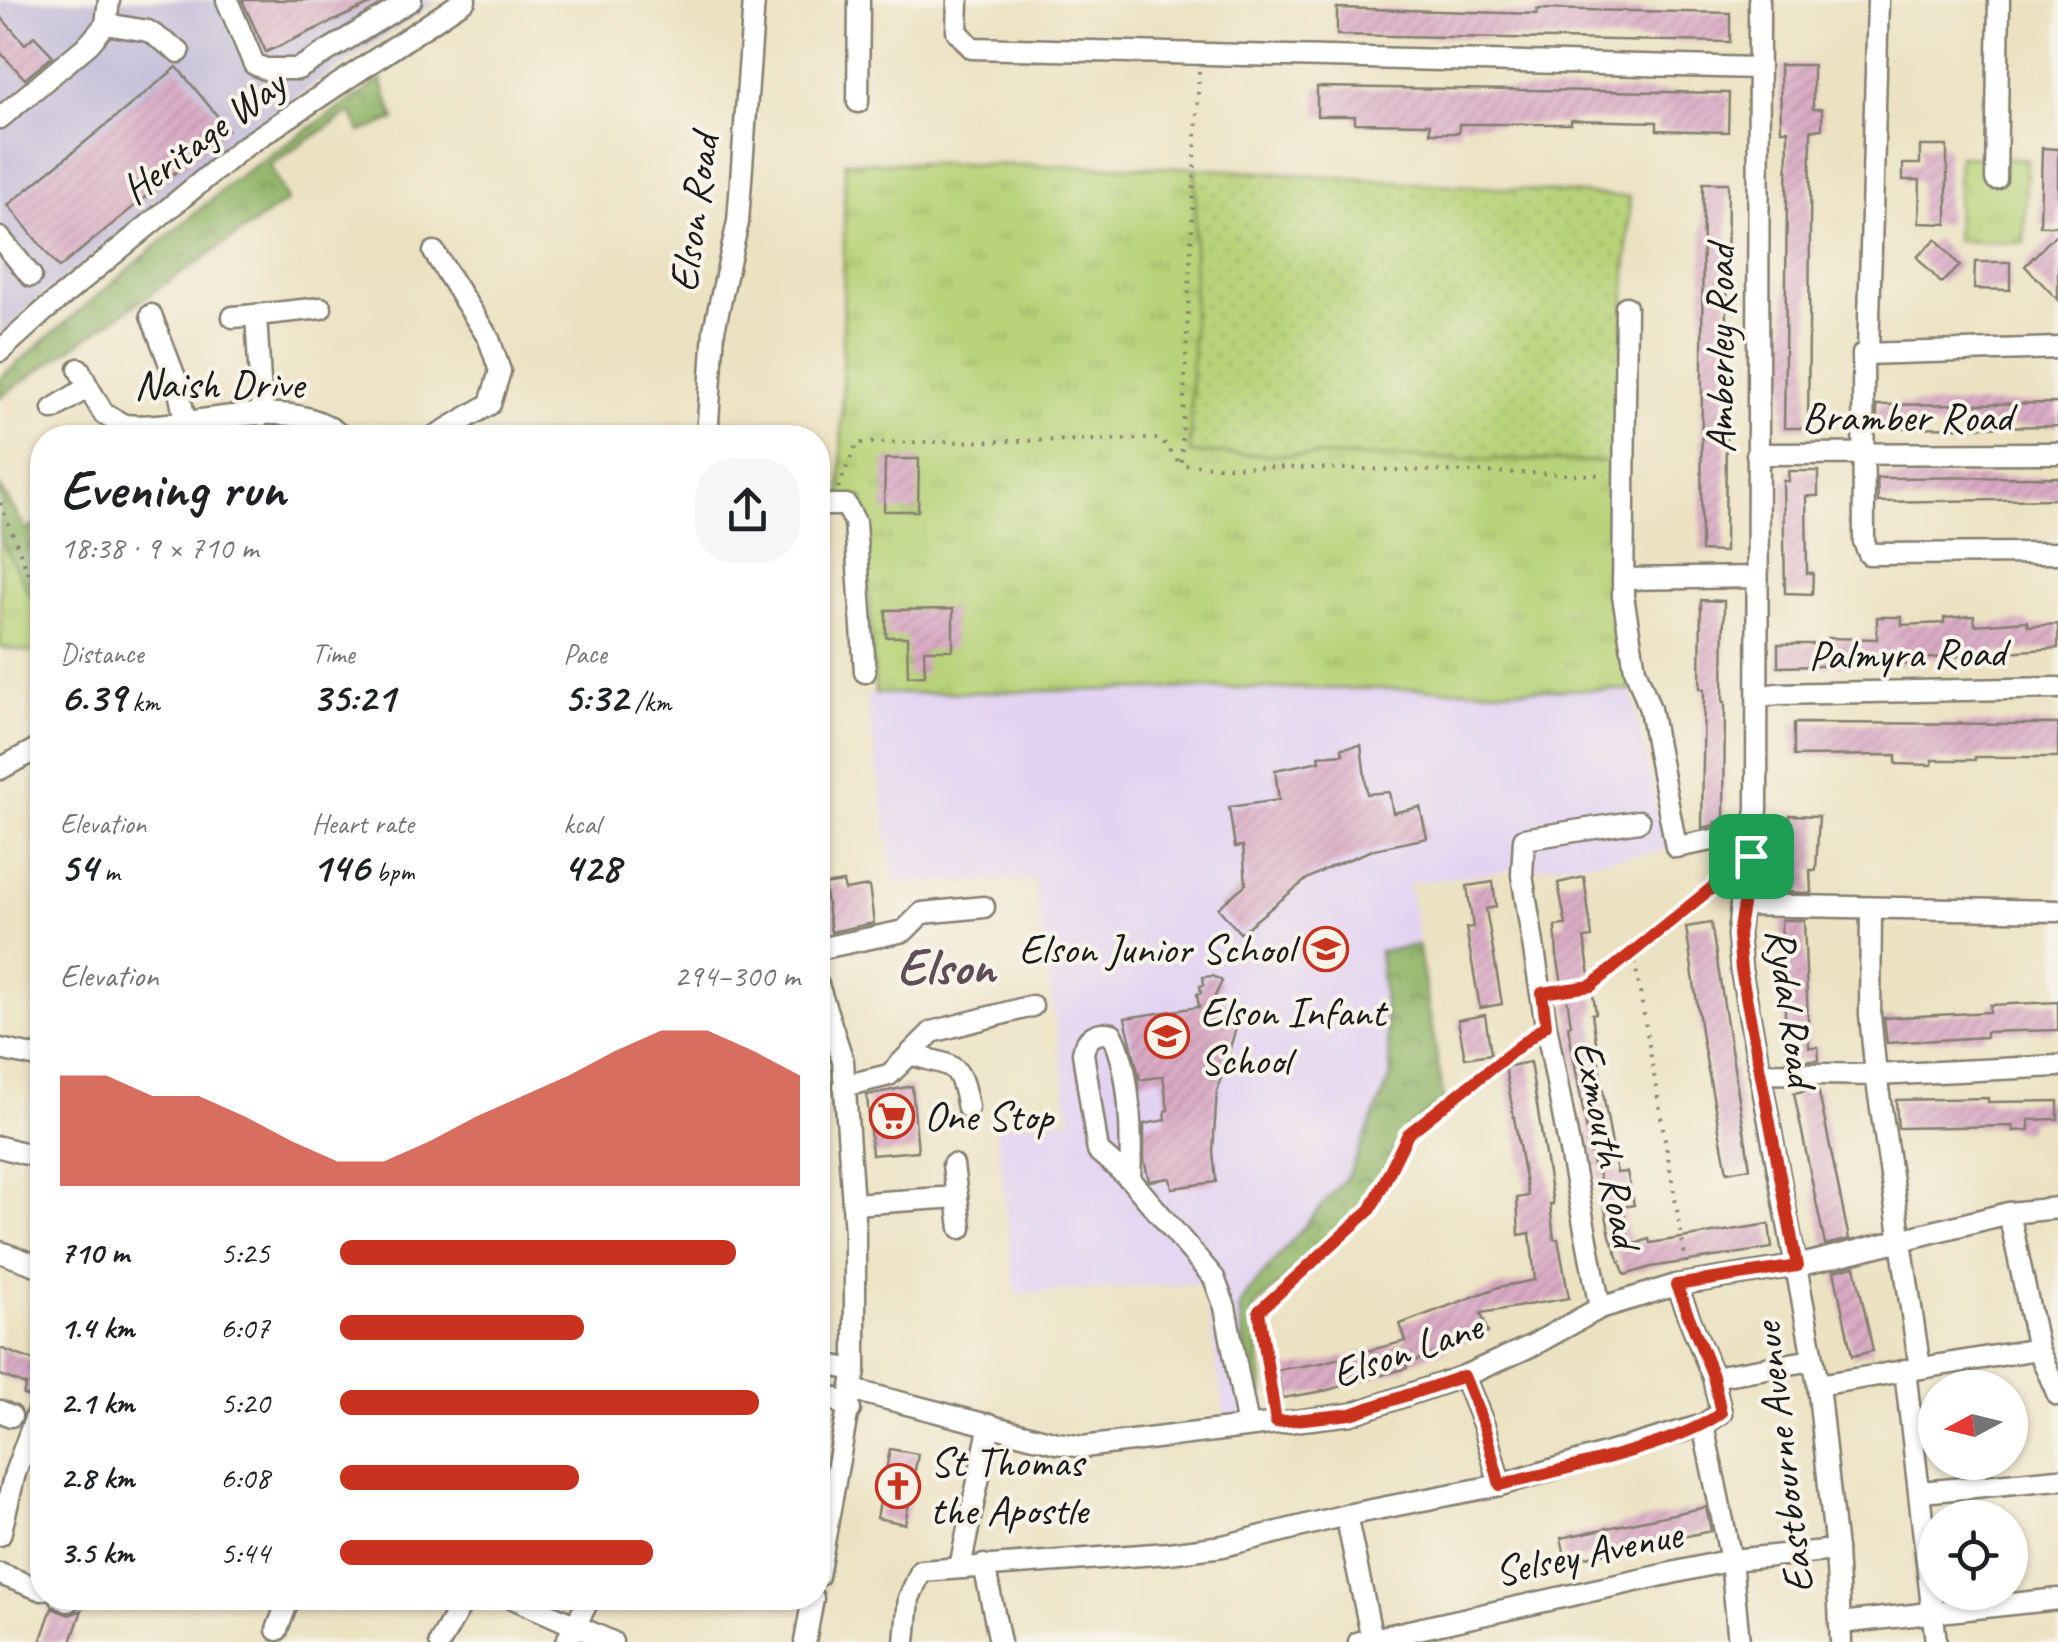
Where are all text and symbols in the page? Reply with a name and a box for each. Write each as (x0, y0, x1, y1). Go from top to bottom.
street label: Heritage Way (111, 56, 298, 216)
street label: Elson Road (657, 125, 732, 295)
street label: Amberley Road (1694, 239, 1747, 453)
street label: Naish Drive (134, 358, 307, 411)
street label: Bramber Road (1802, 391, 2018, 444)
text: Evening run (60, 454, 285, 524)
button: share (695, 458, 800, 563)
text: 18:38 · 9 × 710 m (60, 527, 258, 568)
street label: Palmyra Road (1808, 626, 2013, 682)
text: Distance (60, 636, 144, 671)
text: Time (312, 636, 355, 671)
text: Pace (563, 636, 606, 671)
text: 6.39 (60, 671, 125, 724)
text: 35:21 (312, 671, 395, 724)
text: 5:32 (563, 671, 628, 724)
text: km (125, 684, 160, 719)
text: /km (628, 684, 671, 719)
text: Elevation (60, 806, 146, 841)
text: Heart rate (312, 806, 414, 841)
text: kcal (563, 806, 600, 841)
pin (1709, 814, 1794, 899)
icon: arrive (1724, 829, 1779, 884)
text: 54 (60, 841, 97, 894)
text: 146 (312, 841, 369, 894)
text: 428 (563, 841, 620, 894)
text: m (97, 854, 120, 889)
text: bpm (369, 854, 414, 889)
place label: Elson Junior School (1019, 923, 1301, 976)
street label: Rydal Road (1754, 925, 1829, 1096)
school or university icon: Elson Junior School (1303, 926, 1349, 972)
district label: Elson (897, 934, 998, 1000)
text: Elevation (60, 955, 158, 996)
text: 294–300 m (674, 955, 800, 996)
place label: Elson Infant School (1200, 986, 1389, 1087)
school or university icon: Elson Infant School (1144, 1013, 1190, 1059)
street label: Exmouth Road (1561, 1037, 1654, 1258)
place label: One Stop (924, 1090, 1056, 1143)
supermarket icon: One Stop (869, 1093, 915, 1139)
text: 710 m (60, 1232, 129, 1273)
text: 5:25 (220, 1232, 270, 1273)
street label: Elson Lane (1325, 1299, 1491, 1400)
text: 1.4 km (60, 1307, 134, 1348)
text: 6:07 (220, 1307, 270, 1348)
street label: Eastbourne Avenue (1740, 1316, 1826, 1596)
north arrow (1918, 1370, 2028, 1480)
map controls (1918, 1370, 2028, 1610)
text: 2.1 km (60, 1382, 134, 1423)
text: 5:20 (220, 1382, 270, 1423)
place label: St Thomas the Apostle (930, 1436, 1090, 1537)
text: 2.8 km (60, 1457, 134, 1498)
text: 6:08 (220, 1457, 270, 1498)
church icon: St Thomas the Apostle (875, 1463, 921, 1509)
button: locate (1918, 1500, 2028, 1610)
street label: Selsey Avenue (1490, 1507, 1689, 1599)
text: 3.5 km (60, 1532, 134, 1573)
text: 5:44 (220, 1532, 270, 1573)

